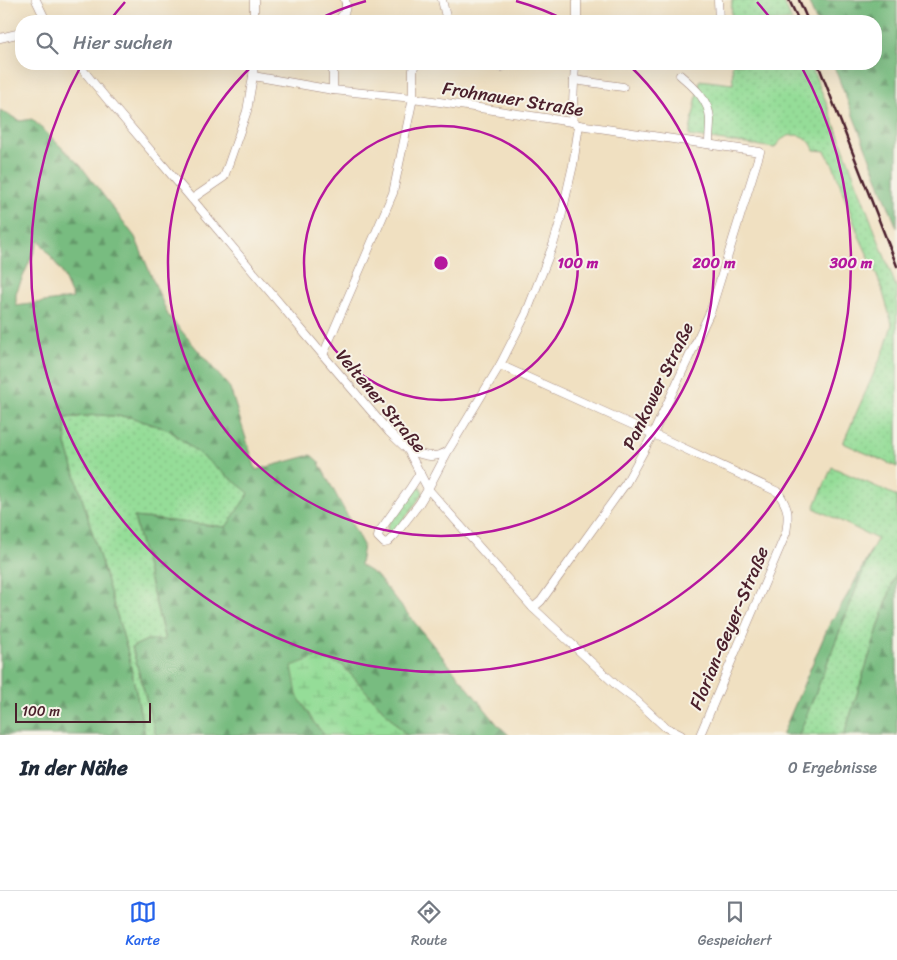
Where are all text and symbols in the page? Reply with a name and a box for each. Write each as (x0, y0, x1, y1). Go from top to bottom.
search box (15, 15, 882, 70)
text: Hier suchen (73, 26, 173, 59)
icon: search (33, 29, 61, 57)
street label: Frohnauer Straße (440, 72, 586, 126)
text: 100 m (558, 250, 599, 276)
text: 200 m (691, 250, 736, 276)
text: 300 m (829, 250, 873, 276)
centre of rings (432, 254, 450, 272)
street label: Pankower Straße (613, 317, 703, 455)
street label: Veltener Straße (327, 341, 435, 461)
street label: Florian-Geyer-Straße (680, 541, 778, 715)
text: 100 m (22, 699, 60, 724)
scale bar (15, 700, 151, 723)
text: In der Nähe (20, 749, 128, 787)
text: 0 Ergebnisse (788, 753, 877, 782)
tab: Karte (125, 898, 160, 953)
tab: Route (411, 898, 447, 953)
tab: Gespeichert (698, 898, 772, 953)

